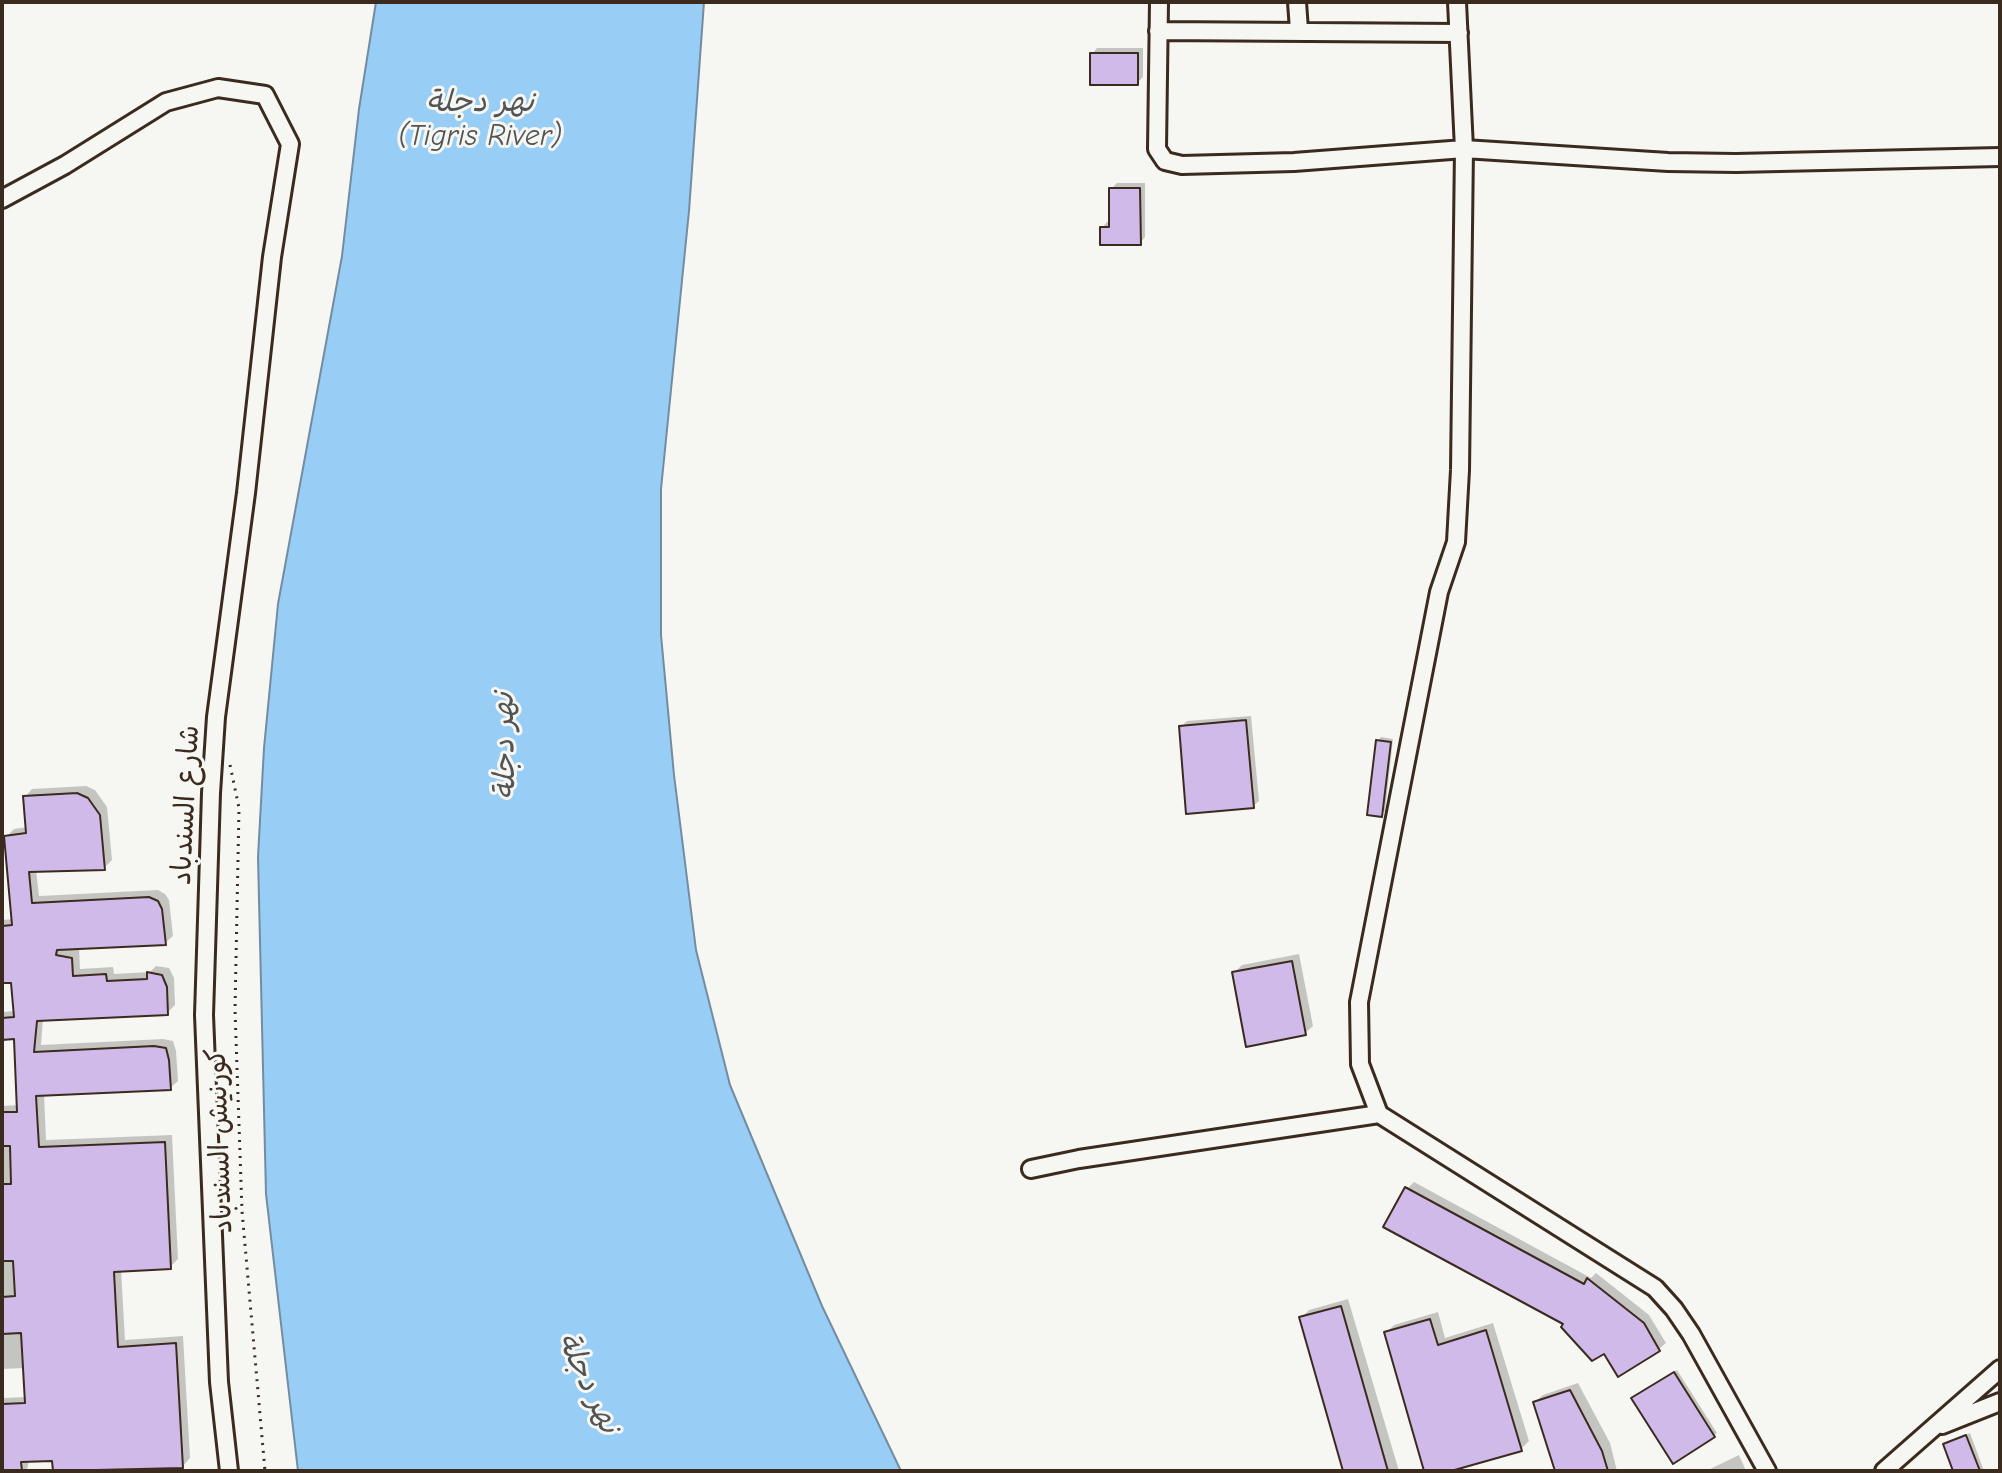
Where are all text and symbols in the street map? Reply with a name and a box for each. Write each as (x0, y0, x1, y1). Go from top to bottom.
water label: نهر دجلة (Tigris River) (398, 85, 562, 156)
water label: نهر دجلة (486, 692, 524, 800)
street label: شارع السندباد (165, 724, 207, 886)
street label: كورنيش السندباد (200, 1048, 240, 1234)
water label: نهر دجلة (549, 1327, 627, 1439)

